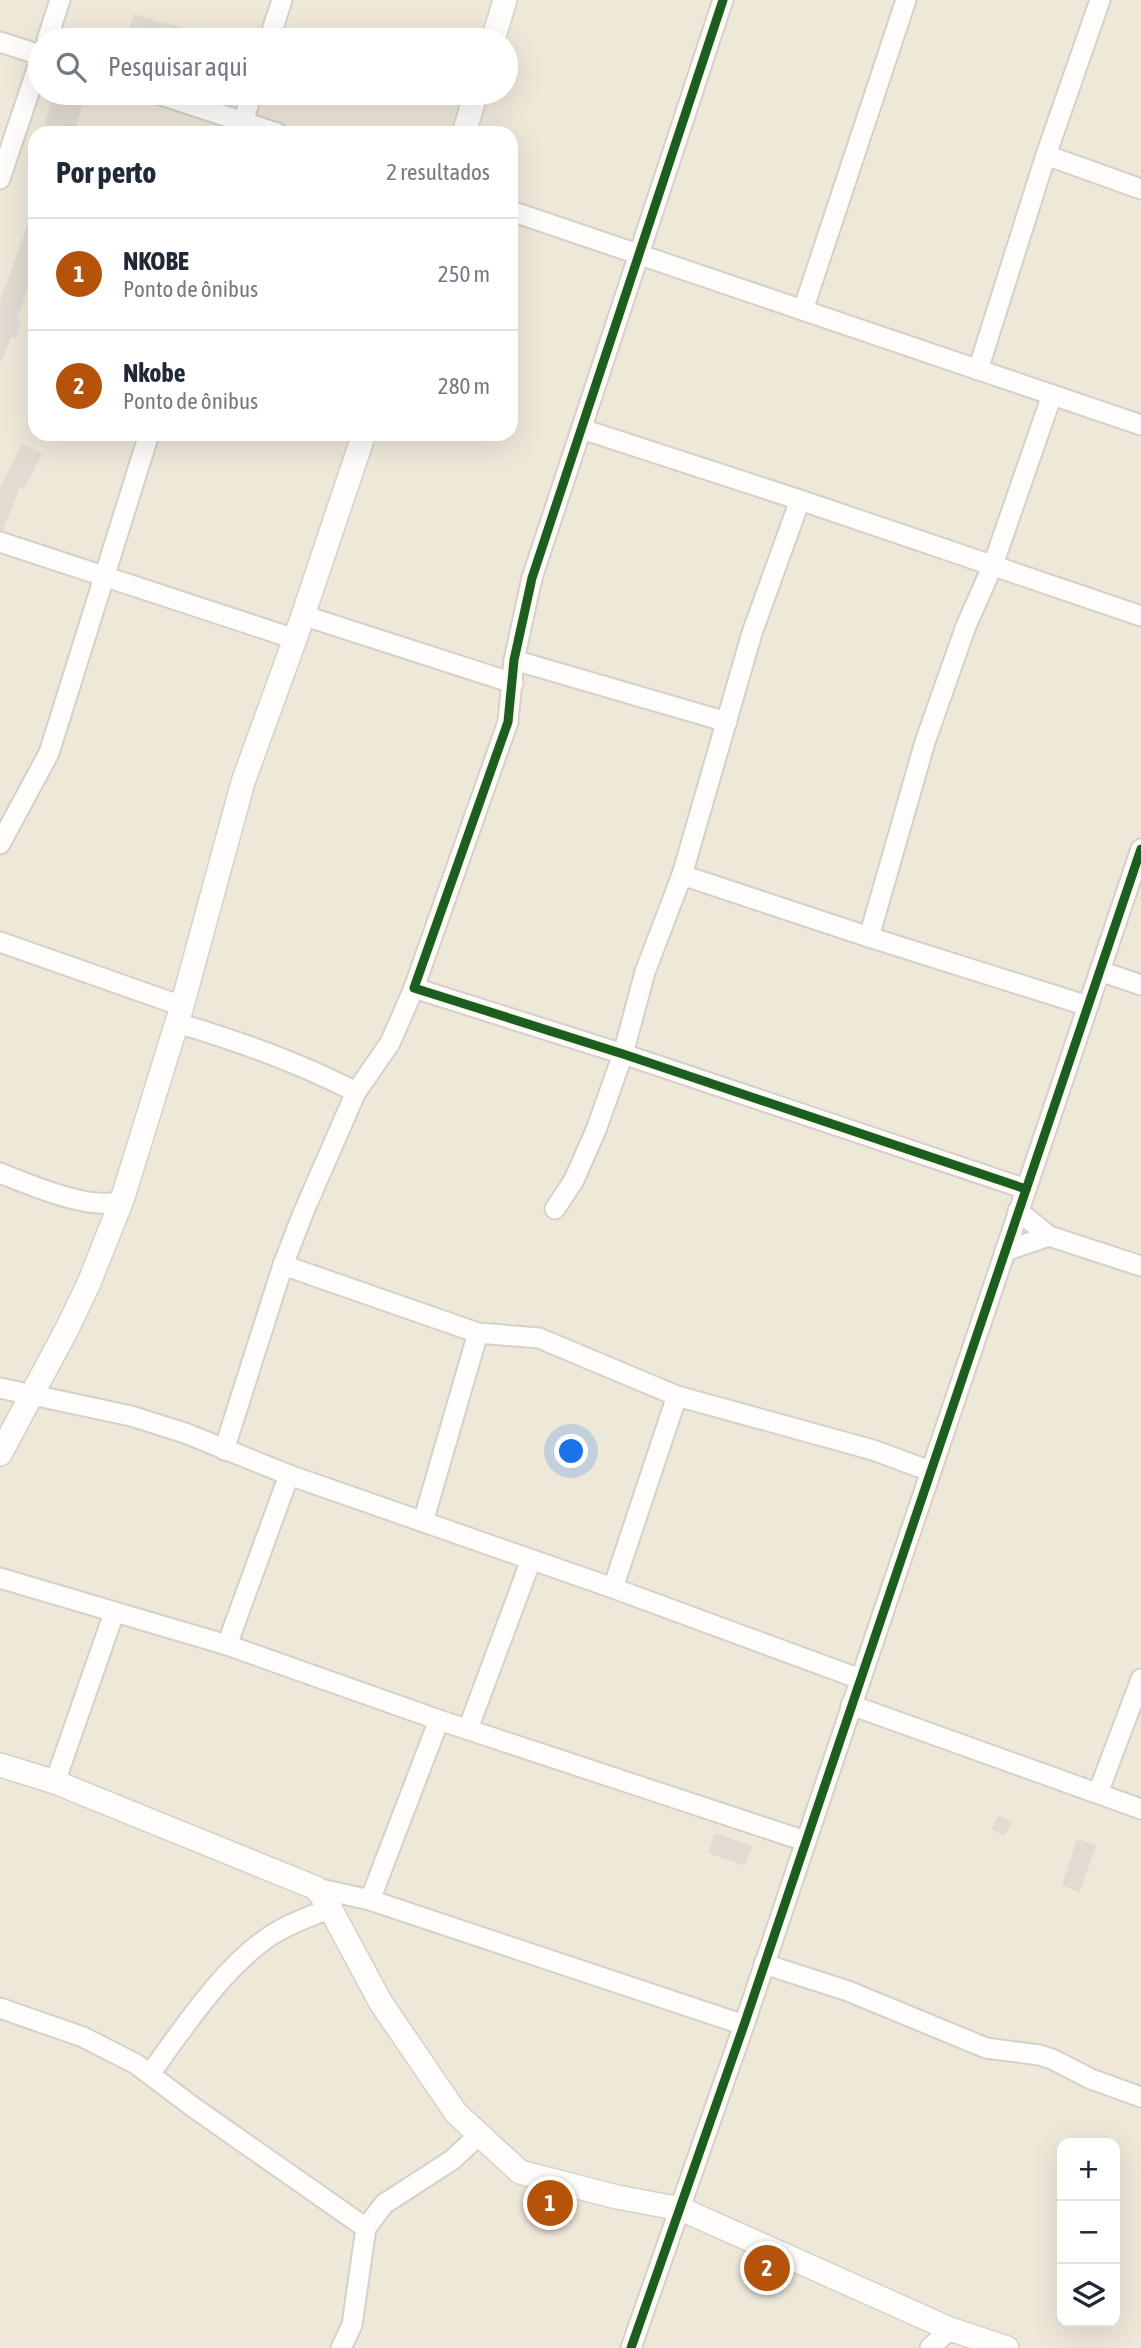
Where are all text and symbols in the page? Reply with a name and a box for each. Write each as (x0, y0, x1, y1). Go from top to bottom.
search box (28, 28, 518, 105)
icon: search (52, 48, 90, 86)
text: Pesquisar aqui (108, 52, 248, 82)
text: Por perto (56, 155, 156, 189)
text: 2 resultados (386, 159, 490, 185)
text: NKOBE (123, 246, 189, 276)
text: 1 (74, 261, 84, 287)
text: 250 m (438, 261, 490, 287)
text: Ponto de ônibus (123, 276, 258, 302)
text: Nkobe (123, 358, 186, 388)
text: 2 (74, 373, 84, 399)
text: 280 m (438, 373, 490, 399)
text: Ponto de ônibus (123, 388, 258, 414)
your location (554, 1434, 588, 1468)
map controls (1057, 2138, 1120, 2327)
button: + (1057, 2138, 1120, 2201)
pin: 1 (527, 2177, 573, 2229)
button: − (1057, 2201, 1120, 2264)
pin: 2 (744, 2242, 790, 2294)
button: layers (1057, 2264, 1120, 2327)

